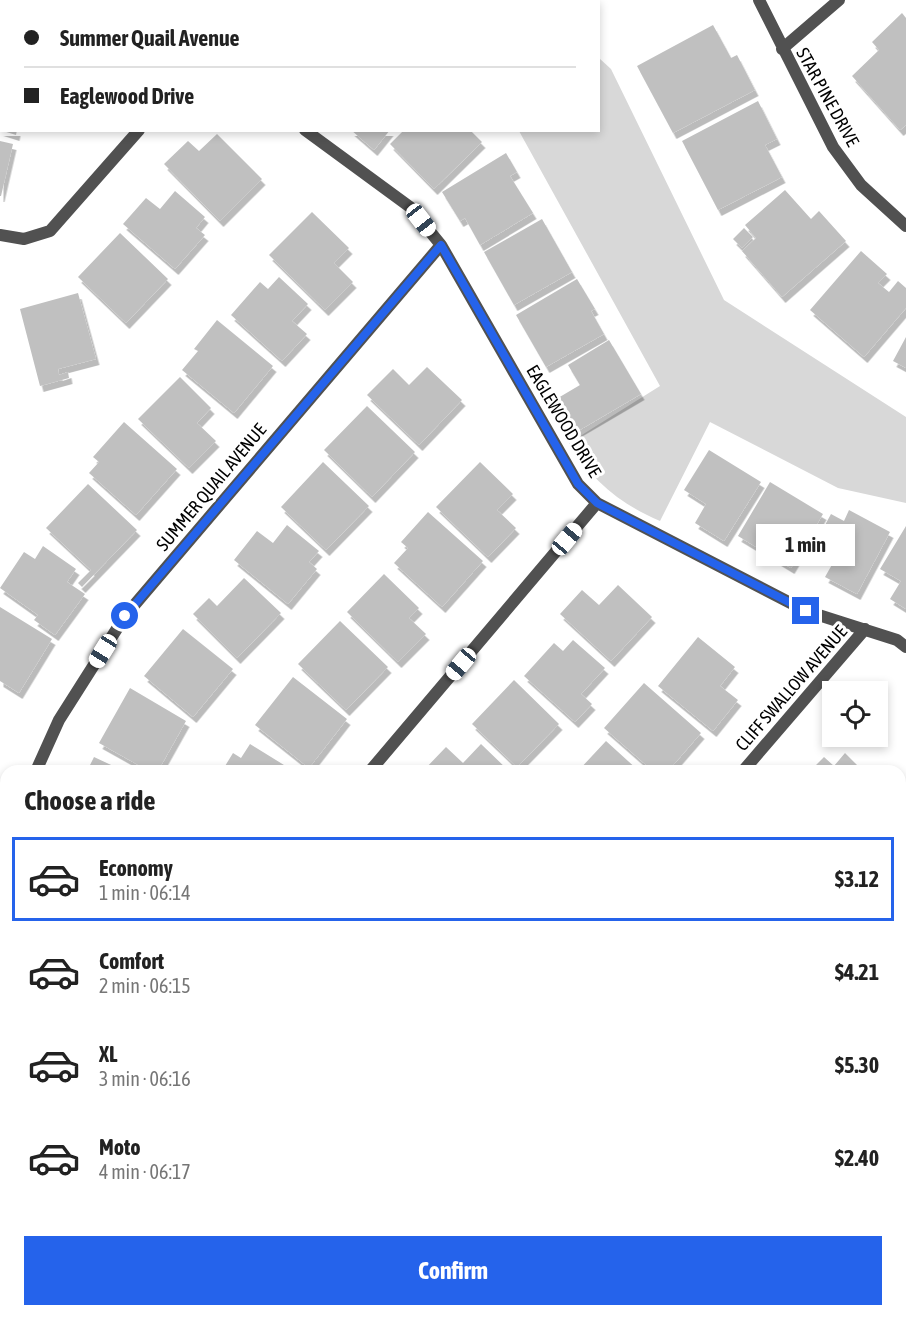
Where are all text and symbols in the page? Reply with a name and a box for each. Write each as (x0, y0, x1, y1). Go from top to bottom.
text: Summer Quail Avenue (60, 25, 240, 51)
street label: STAR PINE DRIVE (792, 44, 864, 150)
text: Eaglewood Drive (60, 83, 194, 109)
car (403, 200, 439, 240)
street label: EAGLEWOOD DRIVE (522, 361, 606, 481)
street label: SUMMER QUAIL AVENUE (152, 419, 270, 555)
car (549, 519, 585, 559)
callout: 1 min (756, 524, 856, 566)
text: 1 min (785, 533, 826, 556)
route end (792, 597, 819, 624)
route start (111, 602, 138, 629)
street label: CLIFF SWALLOW AVENUE (731, 621, 851, 755)
car (86, 631, 120, 671)
car (443, 644, 479, 684)
map controls (822, 681, 888, 747)
button: locate (822, 681, 888, 747)
text: Choose a ride (24, 785, 156, 816)
icon: car (27, 852, 81, 906)
text: Economy (99, 855, 173, 881)
text: $3.12 (835, 866, 879, 892)
text: 1 min · 06:14 (99, 881, 191, 904)
icon: car (27, 945, 81, 999)
text: Comfort (99, 948, 164, 974)
text: $4.21 (835, 959, 879, 985)
text: 2 min · 06:15 (99, 974, 191, 997)
icon: car (27, 1038, 81, 1092)
text: XL (99, 1041, 117, 1067)
text: $5.30 (835, 1052, 879, 1078)
text: 3 min · 06:16 (99, 1067, 191, 1090)
icon: car (27, 1131, 81, 1185)
text: Moto (99, 1134, 141, 1160)
text: $2.40 (835, 1145, 879, 1171)
text: 4 min · 06:17 (99, 1160, 191, 1183)
button: Confirm (24, 1236, 882, 1305)

